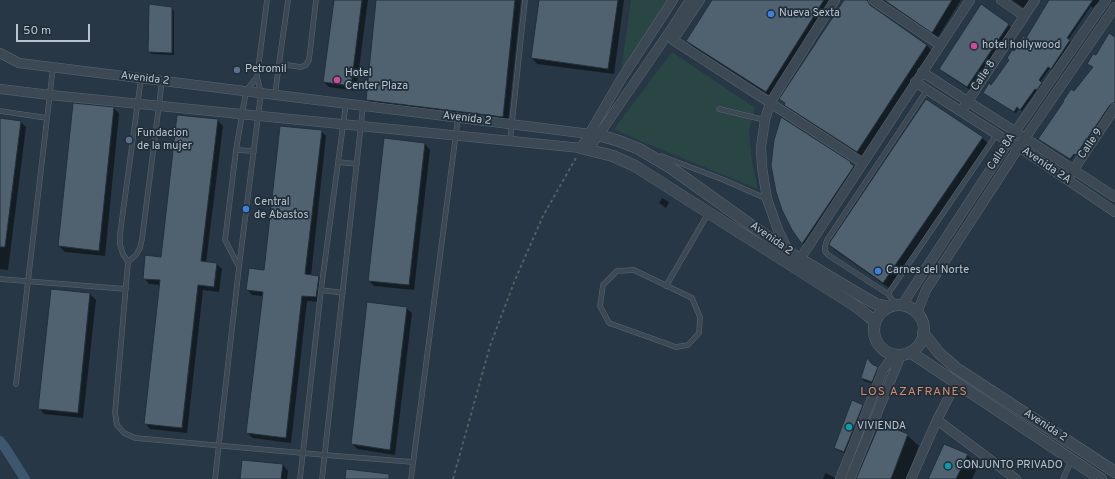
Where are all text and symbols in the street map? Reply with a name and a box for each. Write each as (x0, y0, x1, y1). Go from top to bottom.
place label: Nueva Sexta (779, 7, 840, 21)
marker: Nueva Sexta (766, 9, 776, 19)
scale bar (18, 16, 92, 42)
text: 50 m (23, 23, 51, 39)
place label: hotel hollywood (982, 39, 1060, 53)
marker: hotel hollywood (969, 41, 979, 51)
street label: Calle 8 (969, 58, 999, 94)
place label: Petromil (245, 63, 287, 77)
marker: Petromil (232, 65, 242, 75)
place label: Hotel Center Plaza (345, 67, 408, 93)
street label: Avenida 2 (120, 69, 170, 89)
marker: Hotel Center Plaza (332, 75, 342, 85)
street label: Avenida 2 (442, 109, 492, 129)
street label: Calle 9 (1076, 126, 1106, 162)
place label: Fundacion de la mujer (137, 127, 192, 153)
street label: Calle 8A (985, 131, 1019, 173)
marker: Fundacion de la mujer (124, 135, 134, 145)
street label: Avenida 2A (1019, 145, 1073, 187)
place label: Central de Abastos (254, 196, 309, 222)
marker: Central de Abastos (241, 204, 251, 214)
street label: Avenida 2 (747, 220, 795, 258)
place label: Carnes del Norte (886, 264, 969, 278)
marker: Carnes del Norte (873, 266, 883, 276)
district label: LOS AZAFRANES (860, 386, 968, 400)
street label: Avenida 2 (1021, 407, 1069, 445)
place label: VIVIENDA (857, 420, 906, 434)
marker: VIVIENDA (844, 422, 854, 432)
place label: CONJUNTO PRIVADO (956, 459, 1063, 473)
marker: CONJUNTO PRIVADO (943, 461, 953, 471)

